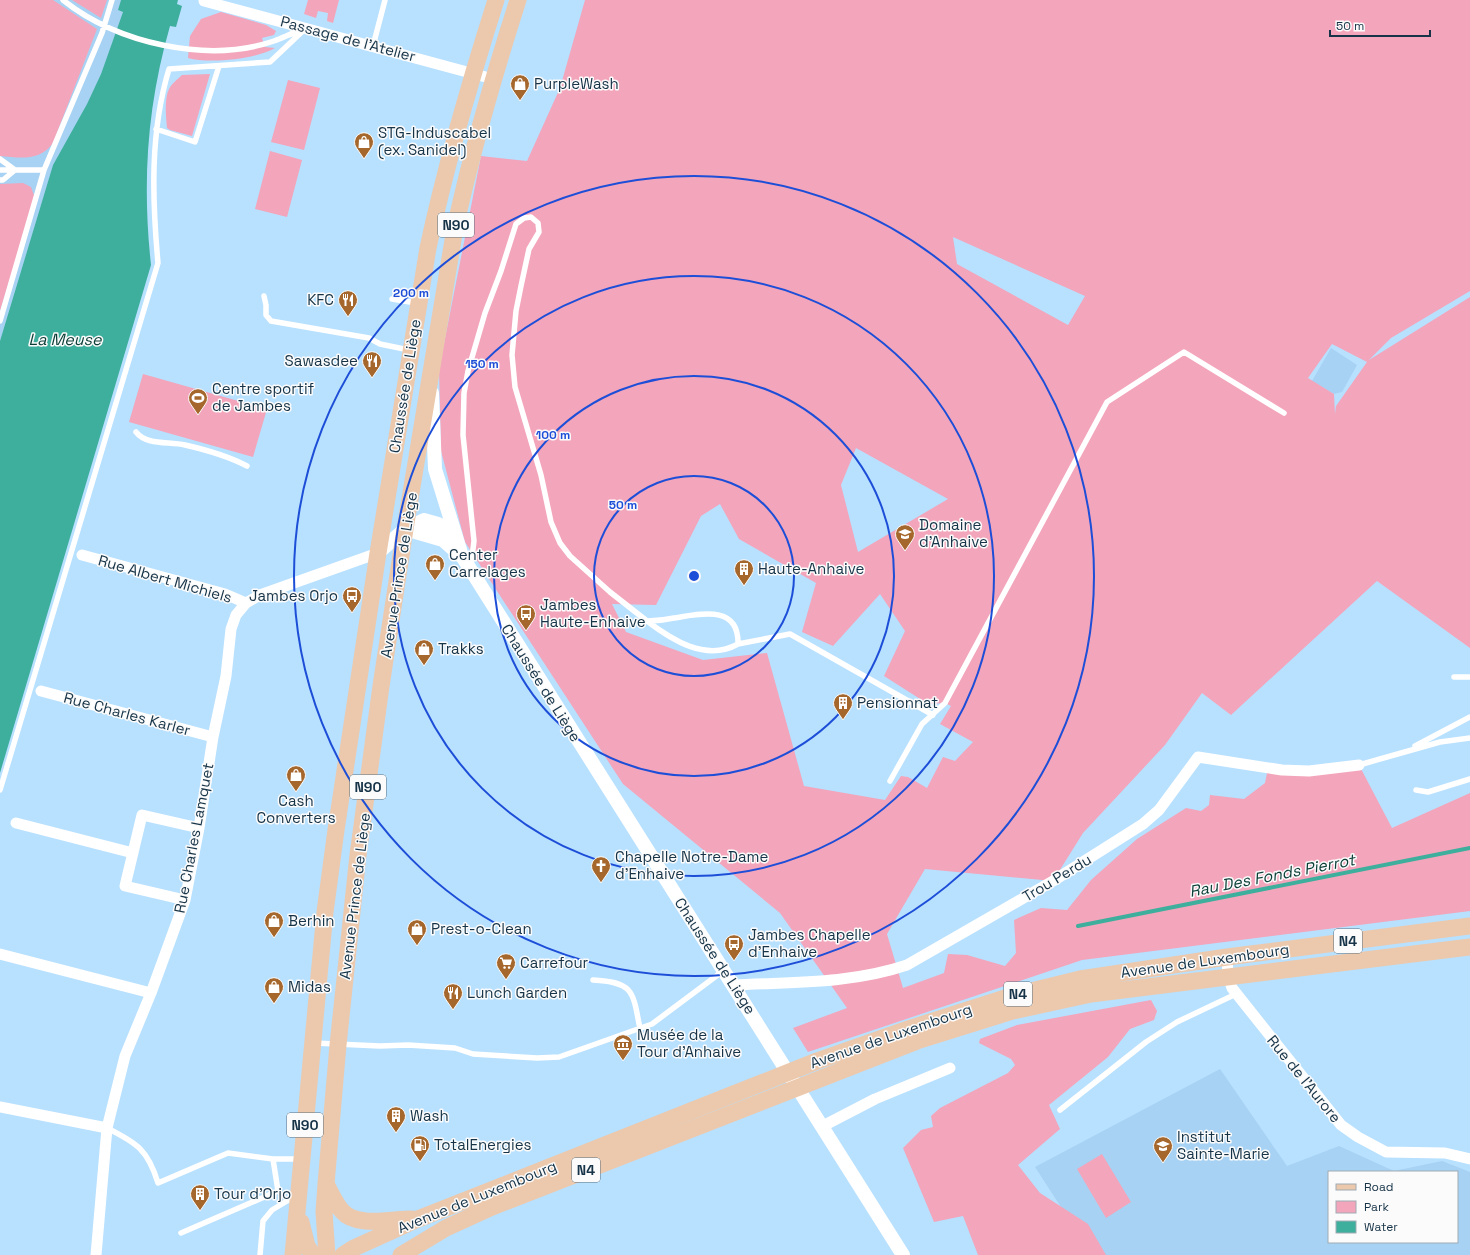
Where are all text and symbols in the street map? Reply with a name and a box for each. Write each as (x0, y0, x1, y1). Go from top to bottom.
street label: Passage de l'Atelier (279, 11, 418, 66)
scale bar (1330, 12, 1430, 38)
text: 50 m (1336, 18, 1364, 34)
shop icon: PurpleWash (509, 73, 531, 101)
place label: PurpleWash (534, 74, 619, 93)
place label: STG-Induscabel (ex. Sanidel) (378, 123, 491, 160)
shop icon: STG-Induscabel (ex. Sanidel) (353, 131, 375, 159)
road number: N90 (438, 213, 474, 237)
text: 200 m (393, 285, 429, 301)
restaurant icon: KFC (337, 289, 359, 317)
place label: KFC (307, 290, 334, 309)
street label: Chaussée de Liège (385, 317, 425, 454)
water label: La Meuse (28, 329, 102, 350)
restaurant icon: Sawasdee (361, 350, 383, 378)
place label: Sawasdee (285, 351, 358, 370)
text: 150 m (465, 356, 499, 372)
place label: Centre sportif de Jambes (212, 379, 315, 415)
sports icon: Centre sportif de Jambes (187, 387, 209, 415)
text: 100 m (536, 427, 570, 443)
street label: Avenue Prince de Liège (376, 490, 421, 659)
text: 50 m (609, 497, 637, 513)
place label: Domaine d'Anhaive (919, 515, 988, 551)
school or university icon: Domaine d'Anhaive (894, 523, 916, 551)
place label: Center Carrelages (449, 545, 526, 581)
street label: Rue Albert Michiels (96, 550, 234, 607)
shop icon: Center Carrelages (424, 553, 446, 581)
building icon: Haute-Anhaive (733, 558, 755, 586)
place label: Haute-Anhaive (758, 559, 865, 578)
centre of rings (687, 569, 701, 583)
bus stop icon: Jambes Orjo (341, 585, 363, 613)
place label: Jambes Orjo (249, 586, 338, 605)
place label: Jambes Haute-Enhaive (540, 595, 646, 631)
bus stop icon: Jambes Haute-Enhaive (515, 603, 537, 631)
street label: Chaussée de Liège (497, 620, 585, 745)
shop icon: Trakks (413, 638, 435, 666)
place label: Trakks (438, 639, 484, 658)
street label: Rue Charles Karler (62, 687, 193, 740)
building icon: Pensionnat (832, 692, 854, 720)
place label: Pensionnat (857, 693, 938, 712)
street label: Rue Charles Lamquet (170, 761, 217, 915)
shop icon: Cash Converters (285, 764, 307, 792)
road number: N90 (350, 775, 386, 799)
place label: Cash Converters (256, 791, 336, 827)
street label: Avenue Prince de Liège (335, 811, 374, 980)
place label: Chapelle Notre-Dame d'Enhaive (615, 847, 768, 883)
water label: Rau Des Fonds Pierrot (1187, 849, 1358, 902)
street label: Trou Perdu (1019, 850, 1095, 906)
church icon: Chapelle Notre-Dame d'Enhaive (590, 855, 612, 883)
street label: Chaussée de Liège (671, 894, 760, 1018)
shop icon: Berhin (263, 910, 285, 938)
place label: Berhin (288, 911, 335, 930)
shop icon: Prest-o-Clean (406, 918, 428, 946)
place label: Prest-o-Clean (431, 919, 532, 938)
place label: Jambes Chapelle d'Enhaive (748, 925, 871, 961)
road number: N4 (1334, 929, 1362, 953)
bus stop icon: Jambes Chapelle d'Enhaive (723, 933, 745, 961)
street label: Avenue de Luxembourg (1120, 939, 1290, 982)
supermarket icon: Carrefour (495, 952, 517, 980)
place label: Carrefour (520, 953, 589, 972)
shop icon: Midas (263, 976, 285, 1004)
place label: Midas (288, 977, 331, 996)
restaurant icon: Lunch Garden (442, 982, 464, 1010)
road number: N4 (1004, 982, 1032, 1006)
place label: Lunch Garden (467, 983, 567, 1002)
street label: Avenue de Luxembourg (807, 999, 974, 1072)
place label: Musée de la Tour d’Anhaive (637, 1025, 741, 1061)
street label: Rue de l'Aurore (1263, 1031, 1346, 1127)
museum icon: Musée de la Tour d’Anhaive (612, 1033, 634, 1061)
building icon: Wash (385, 1105, 407, 1133)
place label: Wash (410, 1106, 449, 1125)
road number: N90 (287, 1113, 323, 1137)
place label: Institut Sainte-Marie (1177, 1127, 1270, 1163)
fuel station icon: TotalEnergies (409, 1134, 431, 1162)
place label: TotalEnergies (434, 1135, 532, 1154)
school or university icon: Institut Sainte-Marie (1152, 1135, 1174, 1163)
street label: Avenue de Luxembourg (395, 1156, 559, 1237)
road number: N4 (572, 1158, 600, 1182)
legend (1328, 1171, 1458, 1243)
text: Road (1364, 1179, 1393, 1195)
building icon: Tour d'Orjo (189, 1183, 211, 1211)
place label: Tour d'Orjo (214, 1184, 291, 1203)
text: Park (1364, 1199, 1389, 1215)
text: Water (1364, 1219, 1398, 1235)

